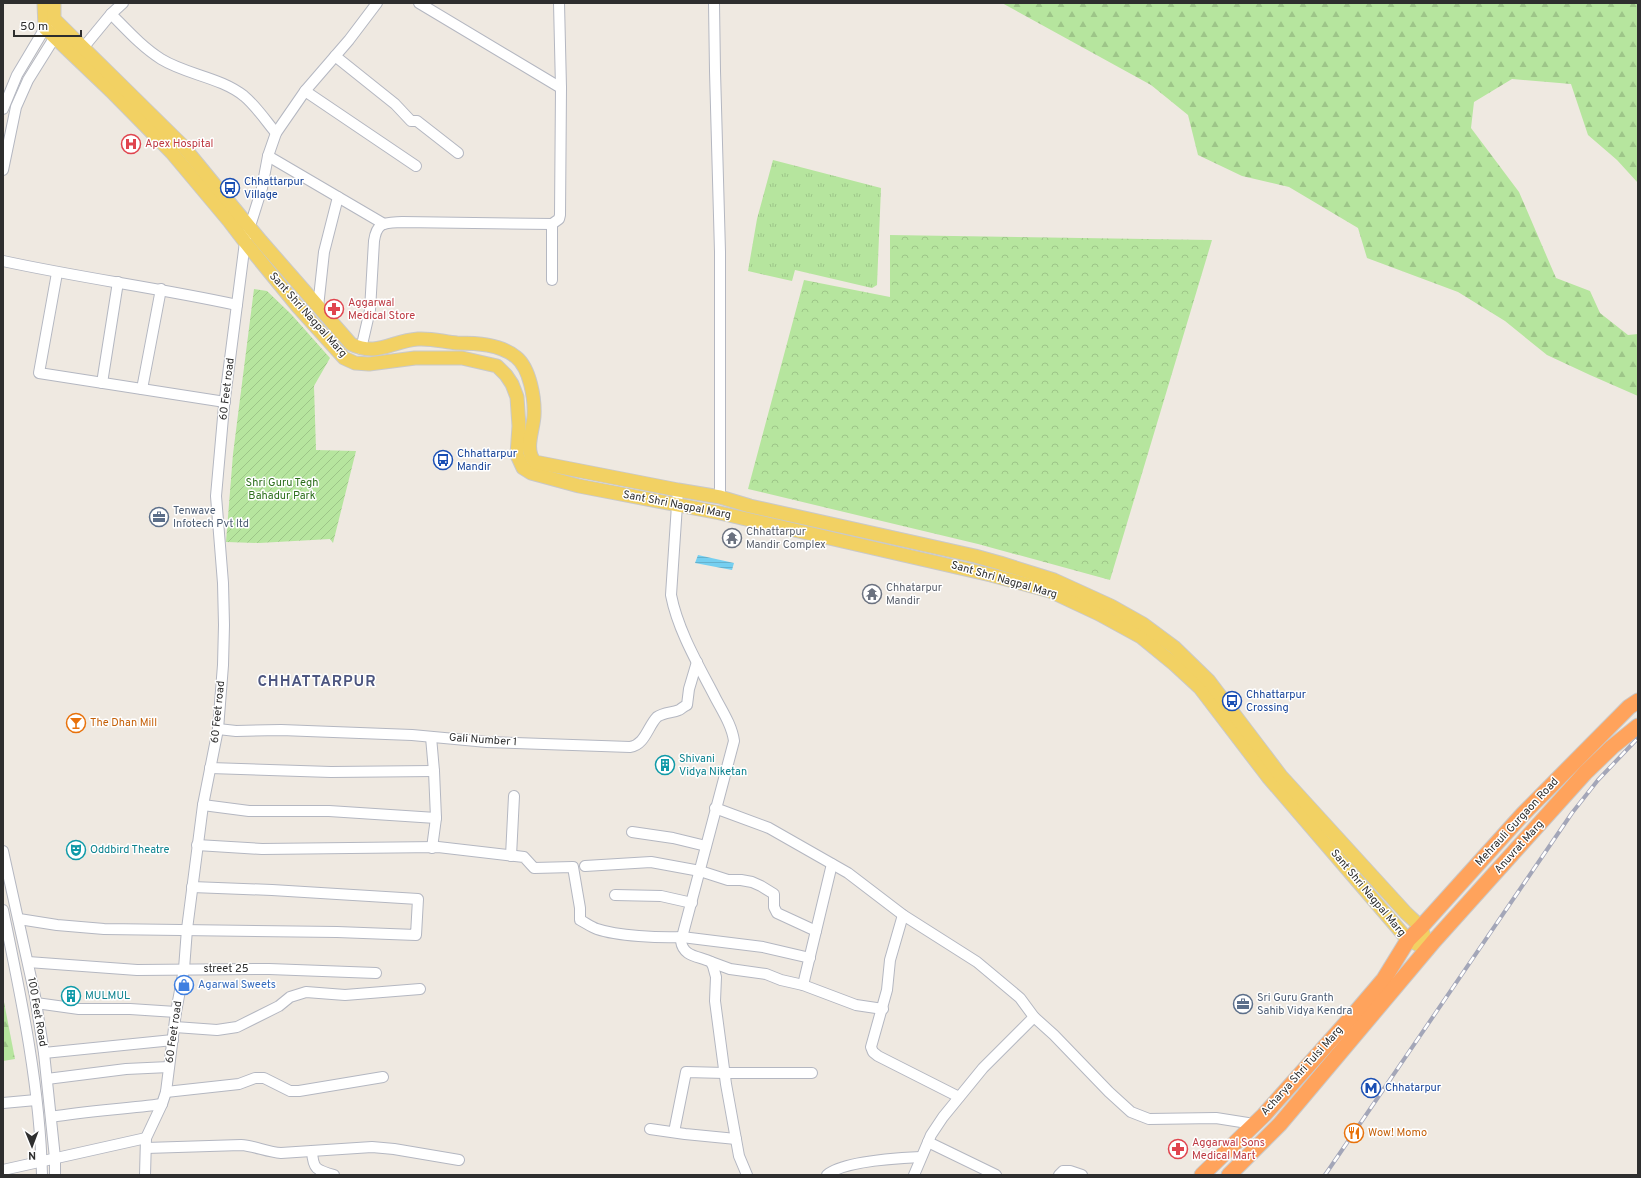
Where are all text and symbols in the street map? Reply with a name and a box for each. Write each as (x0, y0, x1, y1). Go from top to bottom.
scale bar (14, 12, 81, 38)
text: 50 m (20, 19, 48, 35)
hospital icon: Apex Hospital (120, 133, 142, 155)
place label: Apex Hospital (145, 137, 213, 151)
place label: Chhattarpur Village (244, 175, 305, 202)
bus stop icon: Chhattarpur Village (219, 177, 241, 199)
street label: Sant Shri Nagpal Marg (266, 270, 350, 360)
place label: Aggarwal Medical Store (348, 296, 415, 323)
pharmacy icon: Aggarwal Medical Store (323, 298, 345, 320)
street label: 60 Feet road (216, 357, 238, 421)
place label: Chhattarpur Mandir (457, 447, 518, 474)
bus stop icon: Chhattarpur Mandir (432, 449, 454, 471)
park label: Shri Guru Tegh Bahadur Park (246, 476, 318, 503)
street label: Sant Shri Nagpal Marg (622, 488, 732, 522)
place label: Tenwave Infotech Pvt ltd (173, 504, 249, 531)
office icon: Tenwave Infotech Pvt ltd (148, 506, 170, 528)
place label: Chhattarpur Mandir Complex (746, 525, 826, 552)
temple icon: Chhattarpur Mandir Complex (721, 527, 743, 549)
street label: Sant Shri Nagpal Marg (949, 558, 1059, 602)
place label: Chhatarpur Mandir (886, 581, 943, 608)
temple icon: Chhatarpur Mandir (861, 583, 883, 605)
district label: CHHATTARPUR (257, 673, 377, 692)
street label: 60 Feet road (208, 680, 228, 744)
place label: Chhattarpur Crossing (1246, 688, 1307, 715)
bus stop icon: Chhattarpur Crossing (1221, 690, 1243, 712)
bar icon: The Dhan Mill (65, 712, 87, 734)
place label: The Dhan Mill (90, 716, 157, 730)
street label: Gali Number 1 (448, 731, 518, 749)
place label: Shivani Vidya Niketan (679, 752, 747, 779)
building icon: Shivani Vidya Niketan (654, 754, 676, 776)
street label: Mehrauli Gurgaon Road (1472, 775, 1562, 869)
street label: Anuvrat Marg (1491, 818, 1547, 876)
theatre icon: Oddbird Theatre (65, 839, 87, 861)
place label: Oddbird Theatre (90, 843, 170, 857)
street label: Sant Shri Nagpal Marg (1327, 846, 1409, 940)
street label: street 25 (203, 962, 249, 976)
shop icon: Agarwal Sweets (173, 974, 195, 996)
street label: 100 Feet Road (24, 976, 50, 1048)
place label: Agarwal Sweets (198, 978, 276, 992)
building icon: MULMUL (60, 985, 82, 1007)
place label: MULMUL (85, 989, 130, 1003)
place label: Sri Guru Granth Sahib Vidya Kendra (1257, 991, 1352, 1018)
office icon: Sri Guru Granth Sahib Vidya Kendra (1232, 993, 1254, 1015)
street label: 60 Feet road (163, 1000, 185, 1064)
street label: Acharya Shri Tulsi Marg (1258, 1023, 1346, 1119)
metro station icon: Chhatarpur (1360, 1077, 1382, 1099)
place label: Chhatarpur (1385, 1081, 1442, 1095)
restaurant icon: Wow! Momo (1343, 1122, 1365, 1144)
north arrow (12, 1126, 52, 1166)
place label: Wow! Momo (1368, 1126, 1427, 1140)
place label: Aggarwal Sons Medical Mart (1192, 1136, 1265, 1163)
pharmacy icon: Aggarwal Sons Medical Mart (1167, 1138, 1189, 1160)
text: N (28, 1148, 36, 1162)

